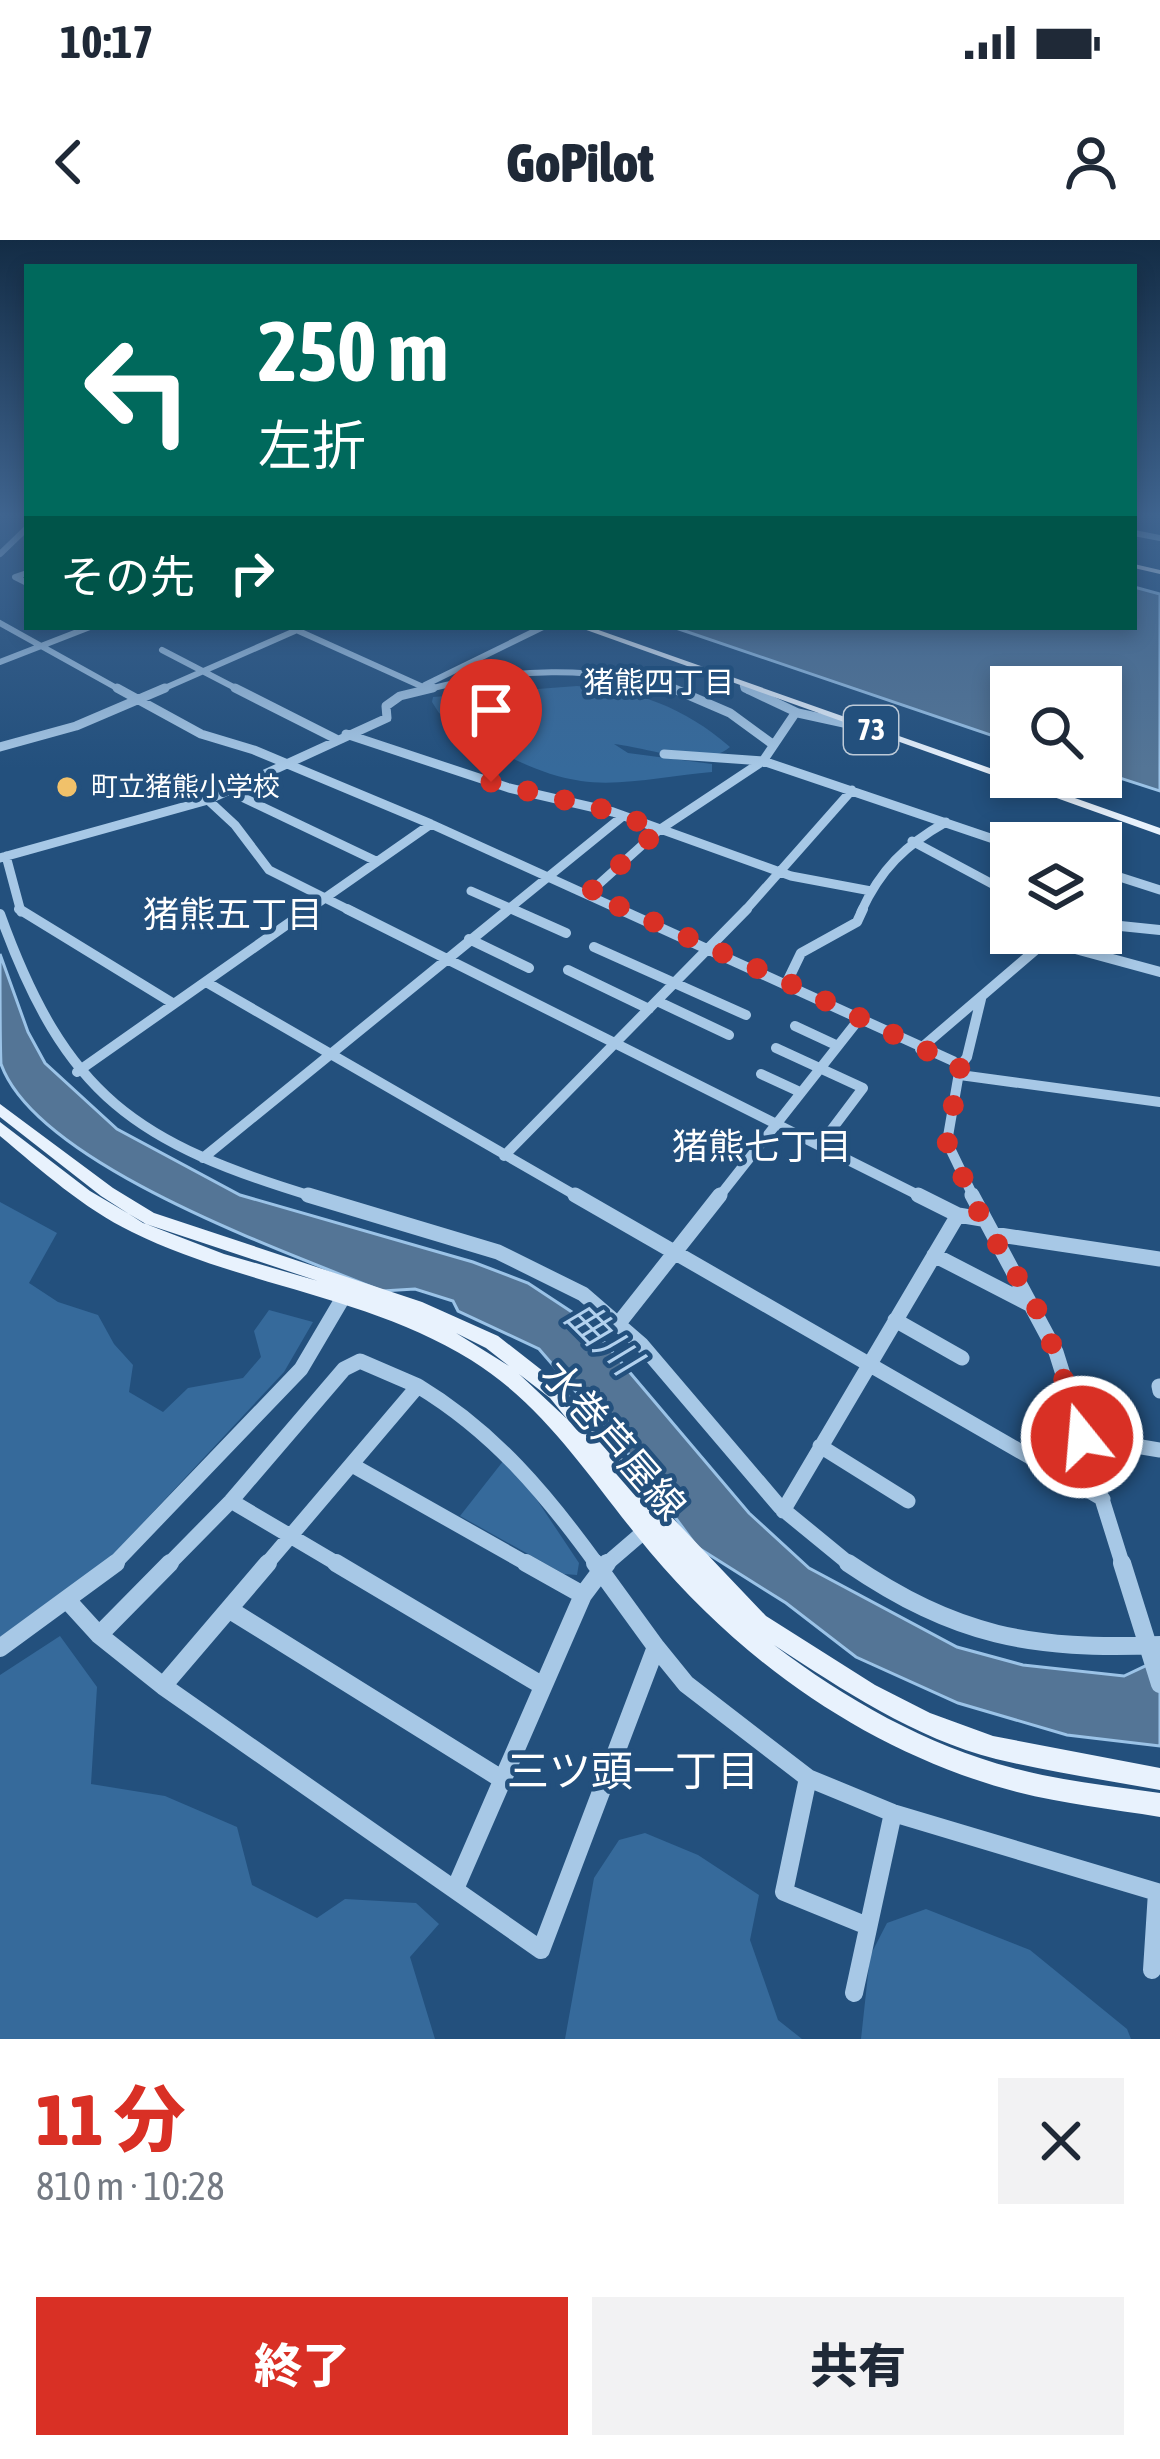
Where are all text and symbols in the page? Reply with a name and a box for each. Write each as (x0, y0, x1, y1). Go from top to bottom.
text: 10:17 (60, 16, 154, 68)
icon: back (36, 129, 102, 195)
icon: person (1058, 129, 1124, 195)
text: GoPilot (506, 132, 654, 193)
text: 250 m (258, 303, 448, 399)
icon: left (60, 312, 216, 468)
text: 左折 (258, 415, 366, 476)
icon: right (219, 540, 285, 606)
text: その先 (60, 551, 195, 603)
pin (440, 659, 542, 782)
district label: 猪熊四丁目 (584, 665, 734, 699)
map controls (990, 666, 1122, 954)
button: search (990, 666, 1122, 798)
icon: arrive (458, 677, 524, 743)
road number: 73 (844, 706, 898, 754)
place label: 町立猪熊小学校 (91, 771, 280, 802)
marker: 町立猪熊小学校 (54, 774, 80, 800)
button: layers (990, 822, 1122, 954)
district label: 猪熊五丁目 (143, 893, 323, 935)
district label: 猪熊七丁目 (672, 1125, 852, 1167)
water label: 曲川 (556, 1290, 652, 1386)
street label: 水巻芦屋線 (533, 1352, 695, 1528)
position arrow (1019, 1374, 1145, 1500)
district label: 三ツ頭一丁目 (507, 1747, 759, 1795)
text: 11 分 (36, 2078, 186, 2160)
button: close (998, 2078, 1124, 2204)
text: 810 m · 10:28 (36, 2164, 225, 2208)
button: 終了 (36, 2297, 568, 2435)
button: 共有 (592, 2297, 1124, 2435)

